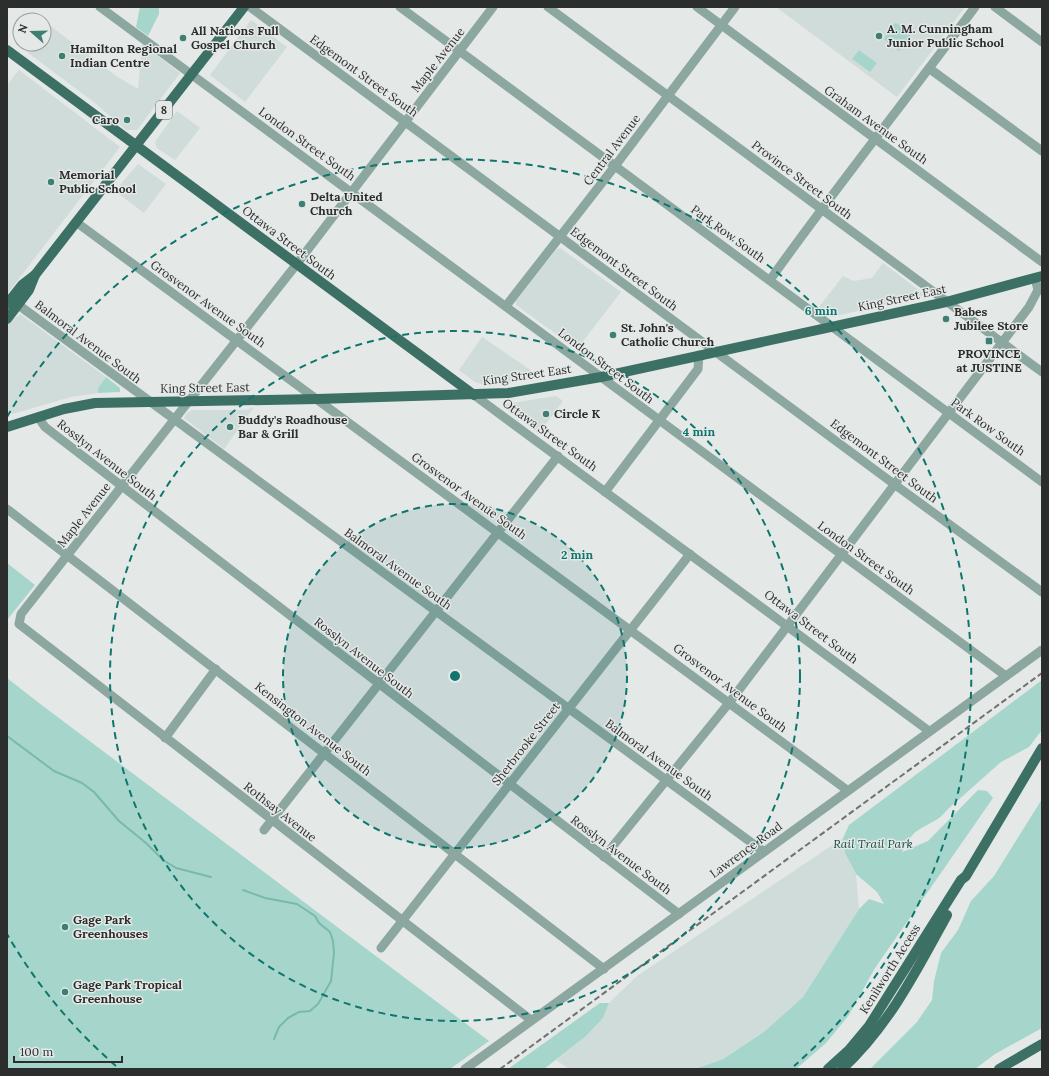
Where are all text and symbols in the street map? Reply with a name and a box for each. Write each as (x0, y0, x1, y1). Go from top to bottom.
north arrow (12, 12, 52, 52)
place label: A. M. Cunningham Junior Public School (887, 21, 1004, 50)
text: N (15, 22, 31, 35)
place label: All Nations Full Gospel Church (191, 23, 279, 52)
street label: Maple Avenue (408, 24, 468, 95)
street label: Edgemont Street South (307, 31, 421, 120)
marker: A. M. Cunningham Junior Public School (874, 31, 884, 41)
marker: All Nations Full Gospel Church (178, 33, 188, 43)
place label: Hamilton Regional Indian Centre (70, 41, 177, 70)
marker: Hamilton Regional Indian Centre (57, 51, 67, 61)
street label: Graham Avenue South (822, 82, 931, 167)
road number: 8 (156, 101, 172, 119)
street label: London Street South (256, 103, 359, 184)
street label: Central Avenue (580, 111, 644, 188)
place label: Caro (92, 112, 119, 127)
marker: Caro (122, 115, 132, 125)
street label: Province Street South (749, 137, 856, 222)
place label: Memorial Public School (59, 167, 136, 196)
marker: Memorial Public School (46, 177, 56, 187)
place label: Delta United Church (310, 189, 383, 218)
marker: Delta United Church (297, 199, 307, 209)
street label: Ottawa Street South (239, 202, 339, 283)
street label: Park Row South (688, 202, 768, 266)
street label: Edgemont Street South (568, 223, 681, 314)
street label: Grosvenor Avenue South (148, 257, 269, 350)
street label: King Street East (856, 281, 948, 314)
street label: Balmoral Avenue South (32, 297, 144, 386)
text: 6 min (805, 303, 838, 318)
place label: Babes Jubilee Store (954, 304, 1029, 333)
marker: Babes Jubilee Store (941, 314, 951, 324)
place label: St. John's Catholic Church (621, 320, 715, 349)
street label: London Street South (556, 325, 657, 406)
marker: St. John's Catholic Church (608, 330, 618, 340)
marker: PROVINCE at JUSTINE (984, 336, 994, 346)
place label: PROVINCE at JUSTINE (956, 346, 1022, 375)
street label: King Street East (481, 361, 573, 388)
street label: King Street East (160, 379, 250, 396)
street label: Ottawa Street South (500, 395, 601, 474)
street label: Park Row South (948, 395, 1028, 459)
place label: Circle K (554, 406, 600, 421)
marker: Circle K (541, 409, 551, 419)
place label: Buddy's Roadhouse Bar & Grill (238, 412, 348, 441)
street label: Edgemont Street South (828, 415, 941, 506)
street label: Rosslyn Avenue South (55, 416, 160, 503)
marker: Buddy's Roadhouse Bar & Grill (225, 422, 235, 432)
text: 4 min (683, 424, 716, 439)
street label: Grosvenor Avenue South (409, 449, 530, 542)
street label: Maple Avenue (54, 479, 114, 550)
street label: London Street South (815, 517, 918, 598)
street label: Balmoral Avenue South (342, 525, 455, 613)
text: 2 min (561, 547, 593, 562)
street label: Ottawa Street South (761, 586, 861, 667)
street label: Rosslyn Avenue South (312, 614, 417, 701)
street label: Grosvenor Avenue South (670, 640, 790, 735)
centre of rings (448, 669, 462, 683)
street label: Kensington Avenue South (252, 679, 374, 779)
street label: Sherbrooke Street (488, 699, 563, 788)
street label: Balmoral Avenue South (603, 716, 716, 804)
street label: Rothsay Avenue (241, 779, 320, 845)
street label: Rosslyn Avenue South (568, 812, 675, 897)
street label: Lawrence Road (707, 818, 785, 881)
park label: Rail Trail Park (833, 836, 913, 851)
place label: Gage Park Greenhouses (73, 912, 148, 941)
street label: Kenilworth Access (856, 921, 923, 1016)
marker: Gage Park Greenhouses (60, 922, 70, 932)
place label: Gage Park Tropical Greenhouse (73, 977, 182, 1006)
marker: Gage Park Tropical Greenhouse (60, 987, 70, 997)
scale bar (14, 1038, 122, 1064)
text: 100 m (20, 1044, 53, 1059)

